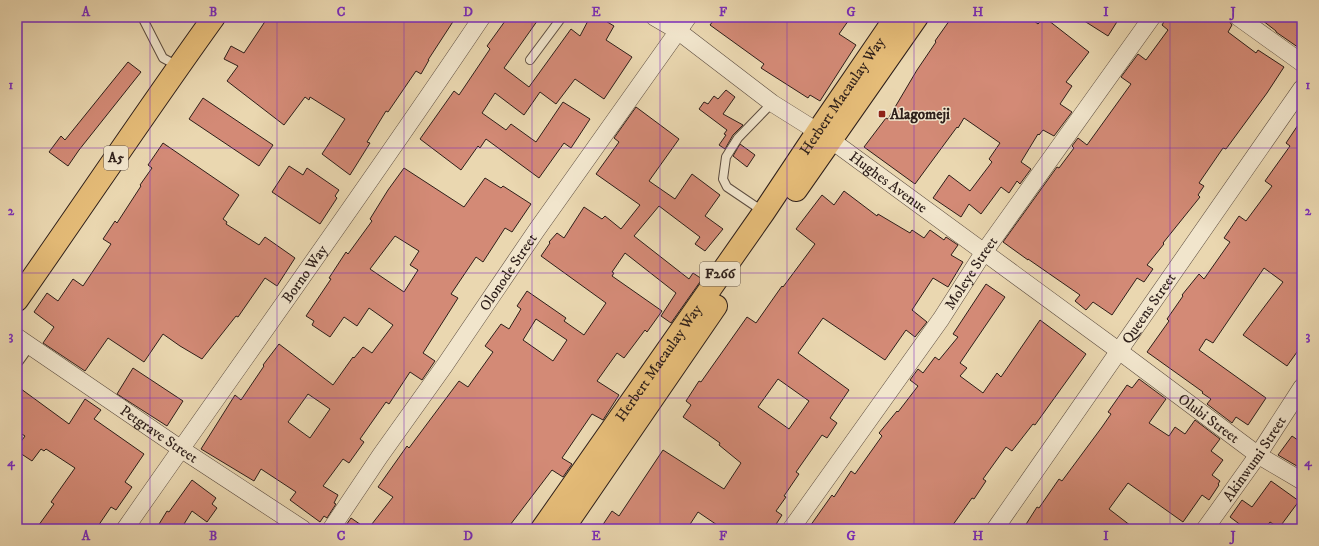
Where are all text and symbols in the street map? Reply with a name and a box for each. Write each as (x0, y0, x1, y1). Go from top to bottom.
text: A (81, 4, 91, 20)
text: B (209, 4, 217, 20)
text: C (337, 4, 346, 20)
text: D (463, 4, 473, 20)
text: E (591, 4, 601, 20)
text: F (719, 4, 728, 20)
text: G (846, 4, 856, 20)
text: H (973, 4, 984, 20)
text: I (1103, 4, 1109, 20)
text: J (1228, 4, 1236, 21)
street label: Herbert Macaulay Way (795, 32, 890, 158)
text: 1 (9, 77, 14, 93)
text: 1 (1306, 77, 1311, 93)
place label: Alagomeji (889, 105, 950, 124)
marker: Alagomeji (877, 109, 887, 119)
road number: A5 (104, 146, 128, 170)
street label: Hughes Avenue (845, 147, 931, 217)
text: 2 (8, 203, 15, 219)
text: 2 (1305, 203, 1312, 219)
street label: Olonode Street (475, 229, 541, 315)
street label: Moleye Street (940, 232, 1002, 313)
street label: Borno Way (278, 240, 332, 307)
road number: F266 (700, 262, 740, 286)
street label: Queens Street (1117, 269, 1180, 347)
street label: Herbert Macaulay Way (611, 300, 707, 425)
text: 3 (9, 328, 14, 344)
text: 3 (1306, 328, 1311, 344)
street label: Olubi Street (1174, 389, 1243, 447)
street label: Petgrave Street (116, 401, 202, 467)
street label: Akinwumi Street (1218, 412, 1290, 505)
text: 4 (6, 454, 15, 471)
text: 4 (1303, 454, 1312, 471)
text: A (81, 528, 91, 544)
text: B (209, 528, 217, 544)
text: C (337, 528, 346, 544)
text: D (463, 528, 473, 544)
text: E (591, 528, 601, 544)
text: F (719, 528, 728, 544)
text: G (846, 528, 856, 544)
text: H (973, 528, 984, 544)
text: I (1103, 528, 1109, 544)
text: J (1228, 528, 1236, 545)

